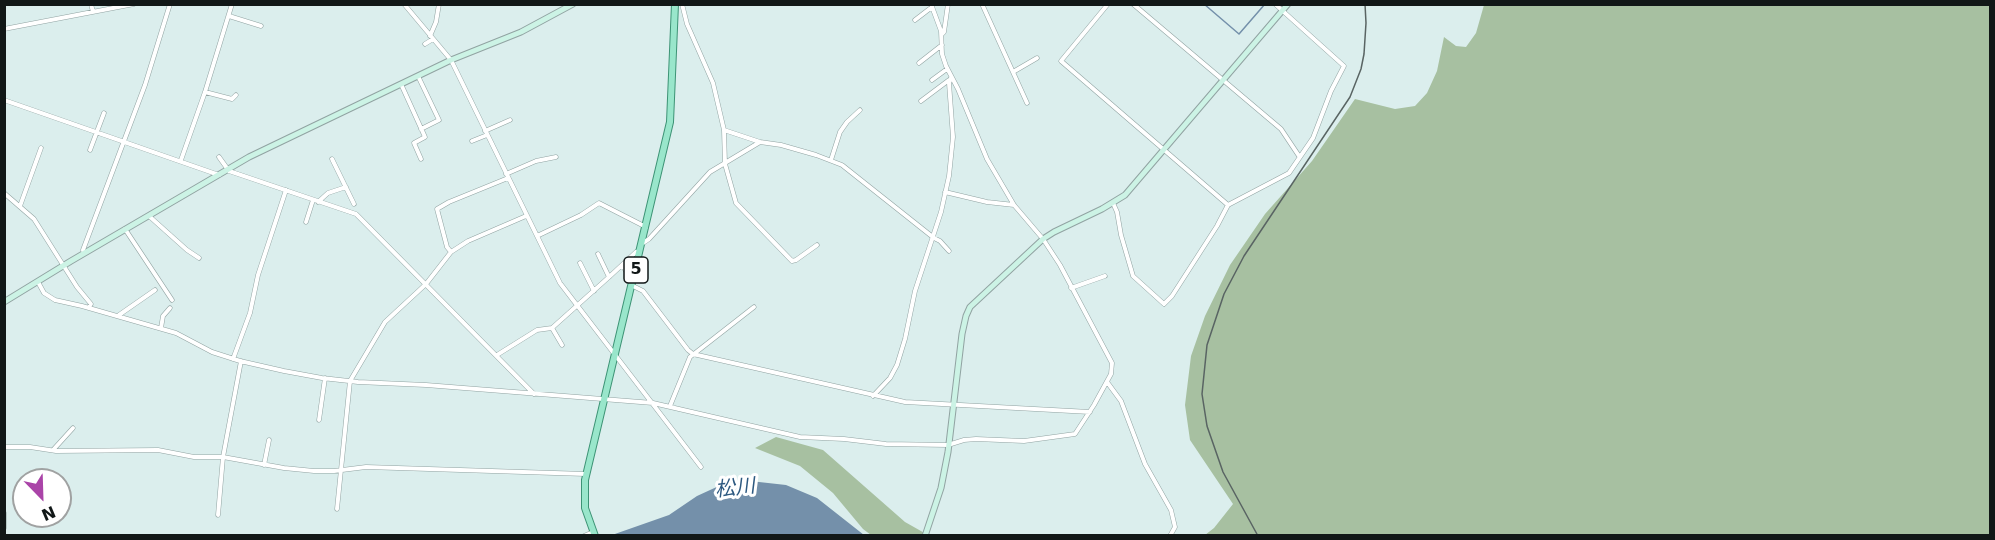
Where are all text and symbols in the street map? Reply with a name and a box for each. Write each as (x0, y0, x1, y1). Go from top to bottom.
road number: 5 (624, 257, 648, 283)
north arrow (12, 468, 72, 528)
water label: 松川 (714, 475, 756, 503)
text: N (39, 502, 58, 525)

